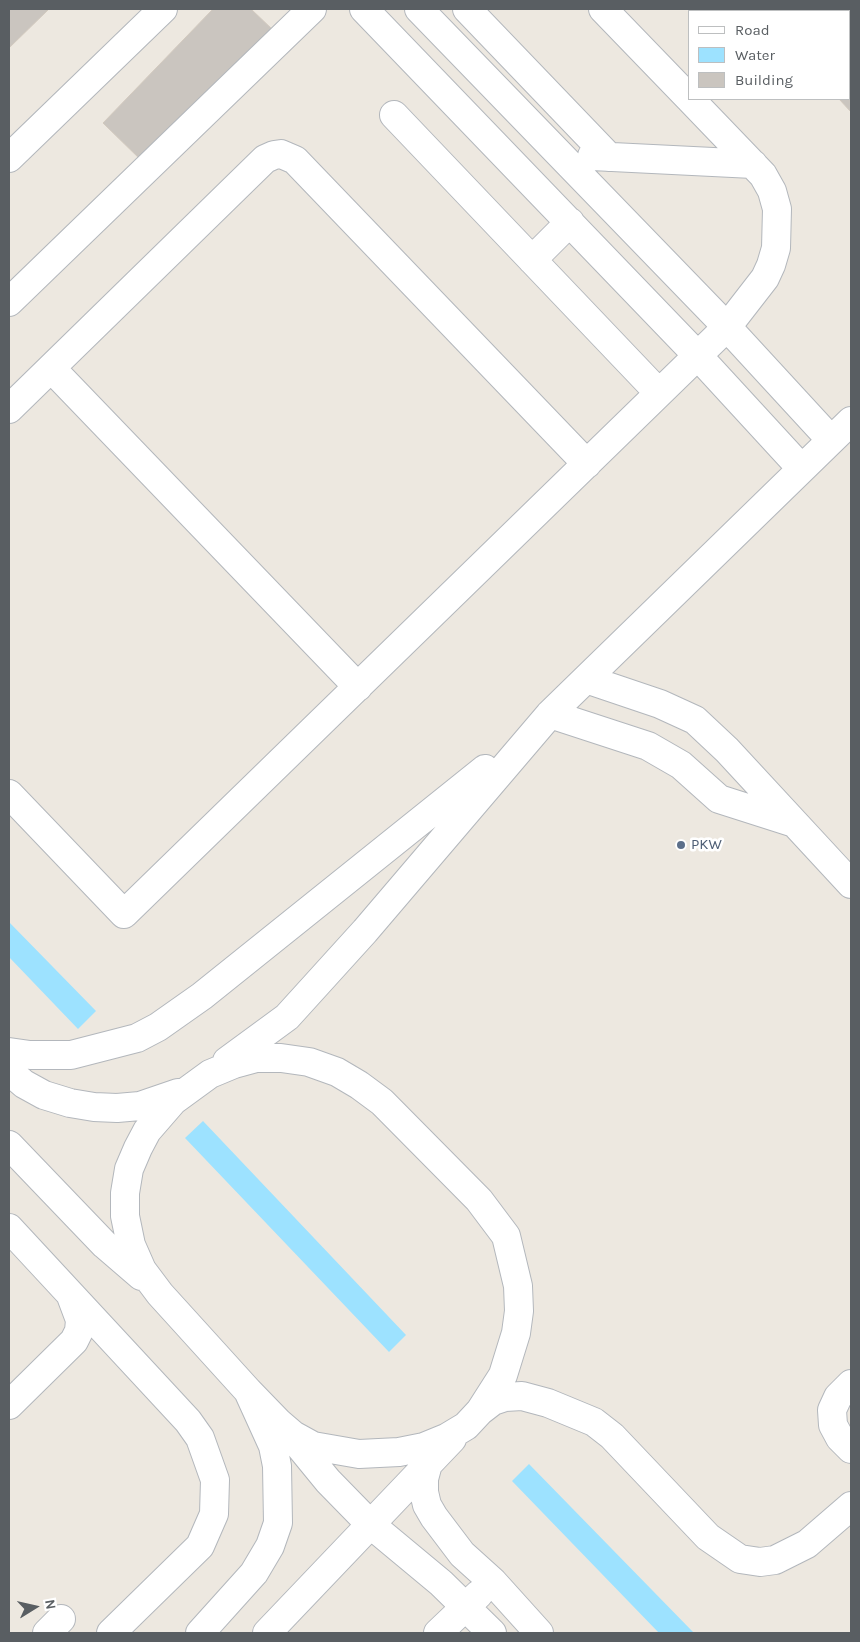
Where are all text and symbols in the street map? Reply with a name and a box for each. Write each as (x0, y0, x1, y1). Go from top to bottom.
legend (688, 10, 850, 100)
text: Road (735, 21, 770, 39)
text: Water (735, 46, 775, 64)
text: Building (735, 71, 793, 89)
place label: PKW (691, 836, 722, 854)
marker: PKW (675, 839, 687, 851)
north arrow (10, 1582, 60, 1632)
text: N (41, 1598, 60, 1611)

